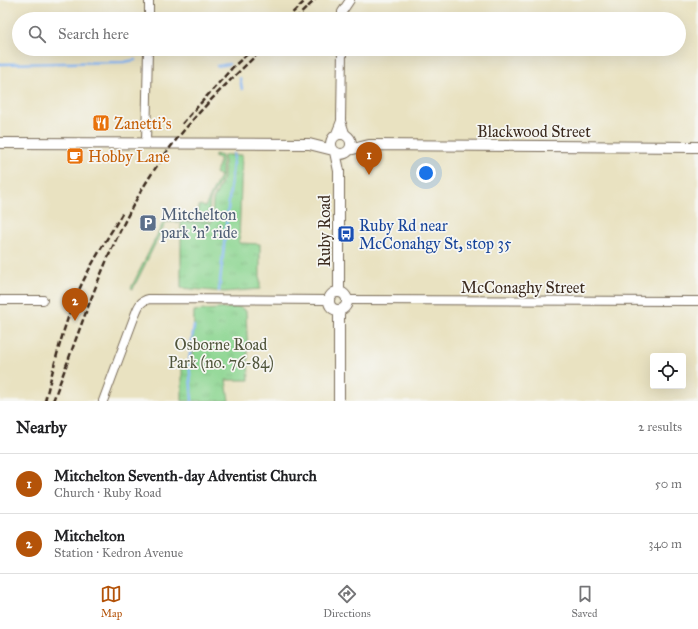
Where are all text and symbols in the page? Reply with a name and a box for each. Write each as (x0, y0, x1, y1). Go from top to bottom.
search box (12, 12, 686, 56)
icon: search (26, 23, 48, 45)
text: Search here (58, 25, 129, 43)
restaurant icon: Zanetti's (91, 113, 111, 133)
place label: Zanetti's (114, 114, 172, 133)
street label: Blackwood Street (477, 122, 591, 141)
pin: 1 (356, 142, 382, 175)
cafe icon: Hobby Lane (65, 146, 85, 166)
place label: Hobby Lane (88, 147, 170, 166)
your location (416, 163, 436, 183)
street label: Ruby Road (315, 195, 334, 267)
place label: Mitchelton park 'n' ride (160, 205, 238, 242)
parking icon: Mitchelton park 'n' ride (138, 213, 158, 233)
place label: Ruby Rd near McConahgy St, stop 35 (359, 216, 512, 254)
bus stop icon: Ruby Rd near McConahgy St, stop 35 (336, 224, 356, 244)
street label: McConaghy Street (461, 278, 586, 298)
pin: 2 (62, 288, 88, 321)
park label: Osborne Road Park (no. 76-84) (168, 335, 274, 373)
map controls (650, 353, 686, 389)
button: locate (650, 353, 686, 389)
text: Nearby (16, 417, 67, 438)
text: 2 results (638, 419, 682, 435)
text: Mitchelton Seventh-day Adventist Church (54, 467, 317, 485)
text: 1 (26, 476, 32, 492)
text: 50 m (655, 476, 682, 492)
text: Church · Ruby Road (54, 485, 162, 501)
text: Mitchelton (54, 527, 125, 545)
text: 2 (26, 536, 32, 552)
text: 340 m (648, 536, 682, 552)
text: Station · Kedron Avenue (54, 545, 183, 561)
tab: Map (100, 583, 122, 620)
tab: Directions (323, 583, 371, 620)
tab: Saved (571, 583, 598, 620)

